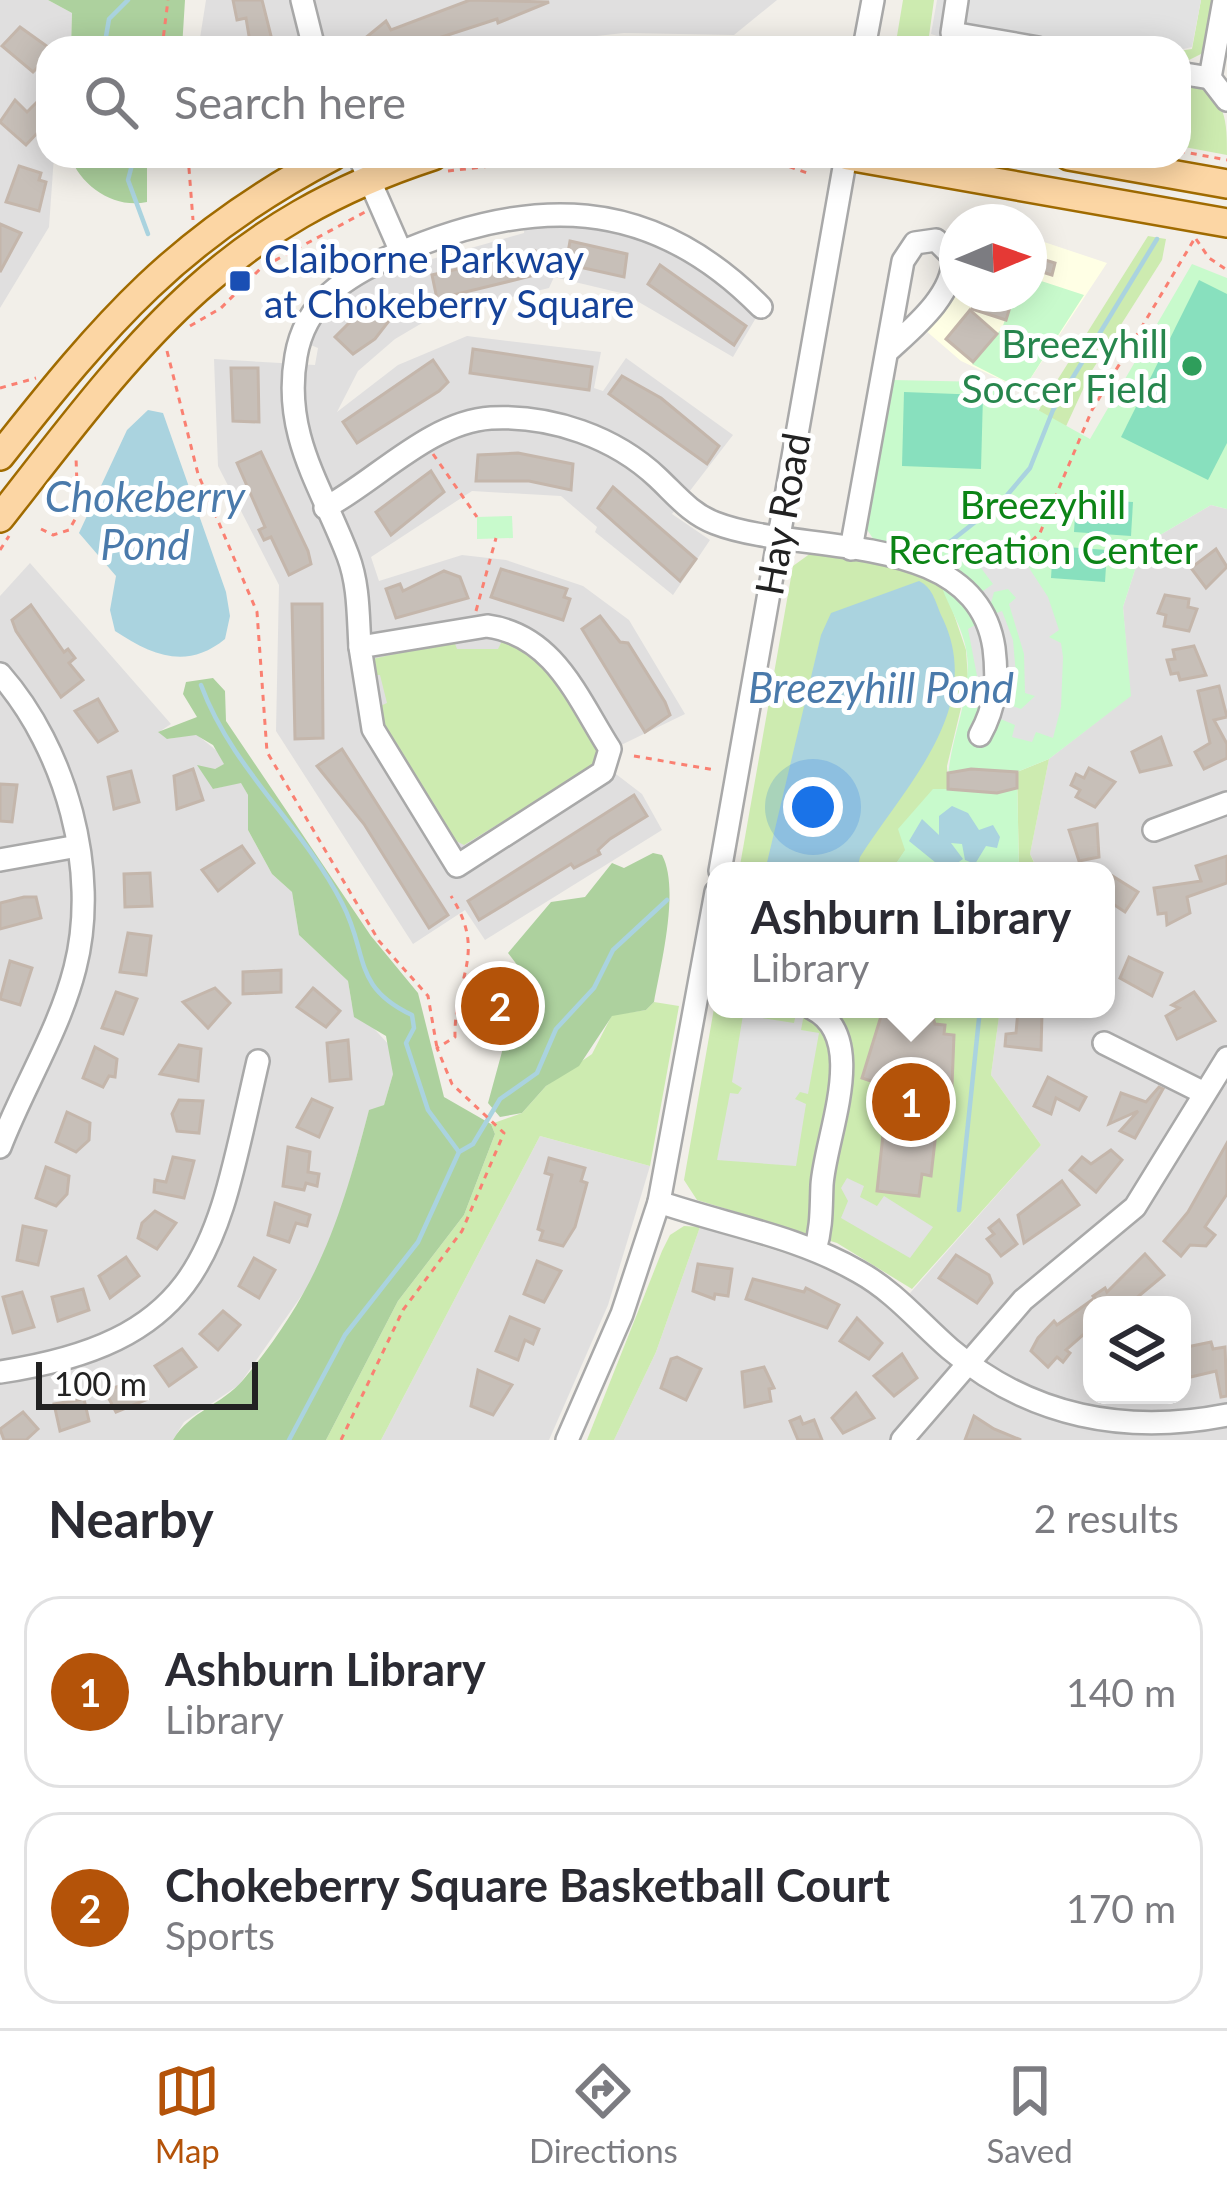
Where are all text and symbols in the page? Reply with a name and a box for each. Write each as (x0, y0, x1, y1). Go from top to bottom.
search box (36, 36, 1191, 168)
icon: search (78, 69, 144, 135)
text: Search here (174, 75, 406, 129)
north arrow (939, 204, 1047, 312)
place label: Claiborne Parkway at Chokeberry Square (264, 235, 634, 326)
marker: Claiborne Parkway at Chokeberry Square (227, 268, 253, 294)
place label: Breezyhill Soccer Field (961, 320, 1168, 411)
marker: Breezyhill Soccer Field (1179, 353, 1205, 379)
street label: Hay Road (745, 429, 819, 598)
water label: Chokeberry Pond (45, 471, 246, 569)
park label: Breezyhill Recreation Center (888, 481, 1198, 572)
water label: Breezyhill Pond (748, 662, 1014, 712)
your location (783, 777, 843, 837)
popup (707, 862, 1115, 1018)
text: Ashburn Library (751, 890, 1071, 944)
text: Library (751, 944, 869, 990)
pin: 2 (461, 961, 539, 1051)
pin: 1 (872, 1057, 950, 1147)
map controls (1083, 1296, 1191, 1404)
button: layers (1083, 1296, 1191, 1404)
scale bar (36, 1356, 258, 1409)
text: 100 m (54, 1363, 147, 1403)
text: Nearby (48, 1488, 214, 1549)
text: 2 results (1034, 1495, 1179, 1541)
text: Ashburn Library (165, 1642, 486, 1696)
text: 1 (79, 1669, 101, 1715)
text: 140 m (1066, 1669, 1176, 1715)
text: Library (165, 1696, 284, 1742)
text: Chokeberry Square Basketball Court (165, 1858, 890, 1912)
text: 2 (79, 1885, 101, 1931)
text: 170 m (1066, 1885, 1176, 1931)
text: Sports (165, 1912, 275, 1958)
tab: Map (154, 2058, 220, 2170)
tab: Directions (529, 2058, 678, 2170)
tab: Saved (986, 2058, 1073, 2170)

